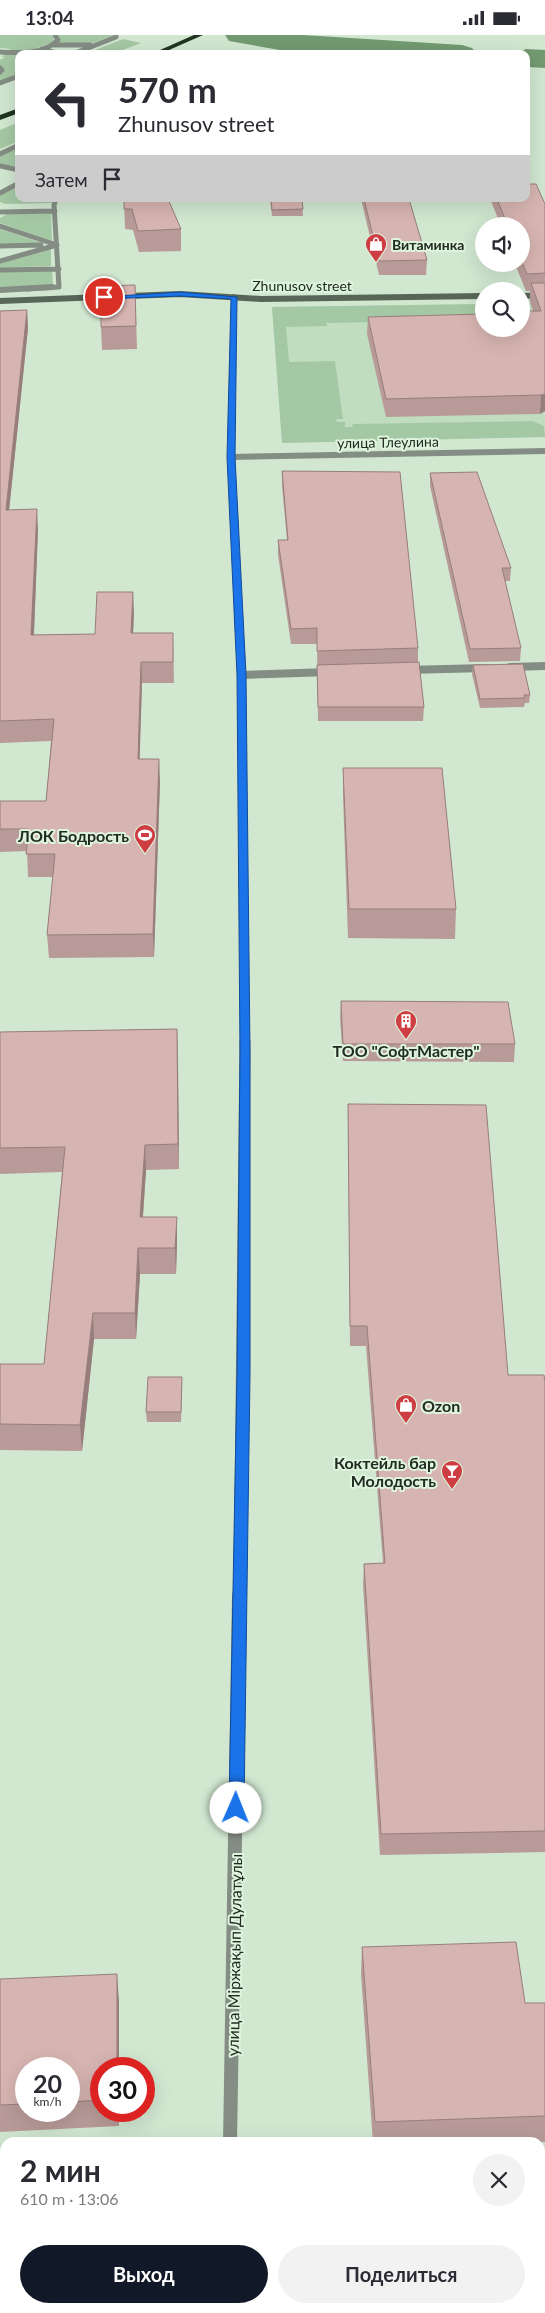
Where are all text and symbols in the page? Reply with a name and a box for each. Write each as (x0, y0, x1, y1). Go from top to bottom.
text: 13:04 (25, 6, 74, 29)
text: 570 m (118, 68, 217, 110)
icon: left (35, 70, 100, 135)
text: Zhunusov street (118, 110, 274, 137)
icon: arrive (98, 165, 126, 193)
text: Затем (35, 168, 88, 191)
map controls (475, 217, 530, 337)
button: sound (475, 217, 530, 272)
shop icon: Витаминка (364, 232, 388, 263)
place label: Витаминка (392, 236, 464, 253)
pin (83, 276, 125, 318)
street label: Zhunusov street (252, 277, 352, 294)
button: search (475, 282, 530, 337)
icon: arrive (90, 283, 118, 311)
street label: улица Тлеулина (337, 433, 439, 451)
sports icon: ЛОК Бодрость (133, 823, 157, 854)
place label: ЛОК Бодрость (17, 826, 129, 845)
building icon: ТОО "СофтМастер" (394, 1009, 418, 1040)
place label: ТОО "СофтМастер" (333, 1041, 479, 1060)
shop icon: Ozon (394, 1393, 418, 1424)
place label: Ozon (422, 1396, 460, 1415)
place label: Коктейль бар Молодость (334, 1453, 436, 1490)
bar icon: Коктейль бар Молодость (440, 1459, 464, 1490)
position arrow (209, 1781, 261, 1833)
street label: улица Міржақып Дулатұлы (223, 1854, 245, 2056)
speed limit sign: 30 (90, 2057, 155, 2122)
text: 20 (33, 2068, 62, 2098)
text: km/h (33, 2094, 62, 2109)
text: 2 мин (20, 2152, 101, 2188)
button: close (473, 2154, 525, 2206)
text: 610 m · 13:06 (20, 2189, 119, 2208)
button: Выход (20, 2245, 268, 2303)
button: Поделиться (278, 2245, 525, 2303)

